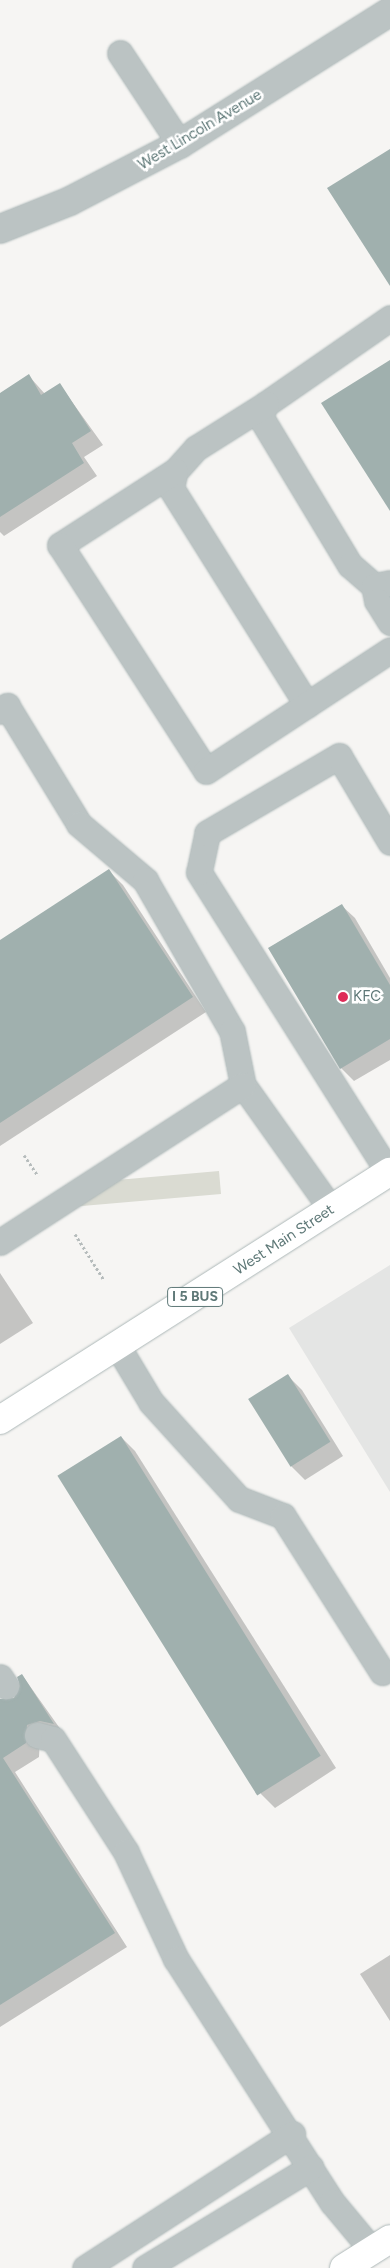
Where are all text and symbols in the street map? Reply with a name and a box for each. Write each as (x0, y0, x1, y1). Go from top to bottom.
street label: West Lincoln Avenue (135, 86, 265, 174)
place label: KFC (353, 988, 381, 1006)
marker: KFC (337, 991, 349, 1003)
street label: West Main Street (230, 1201, 338, 1279)
road number: I 5 BUS (166, 1285, 224, 1308)

